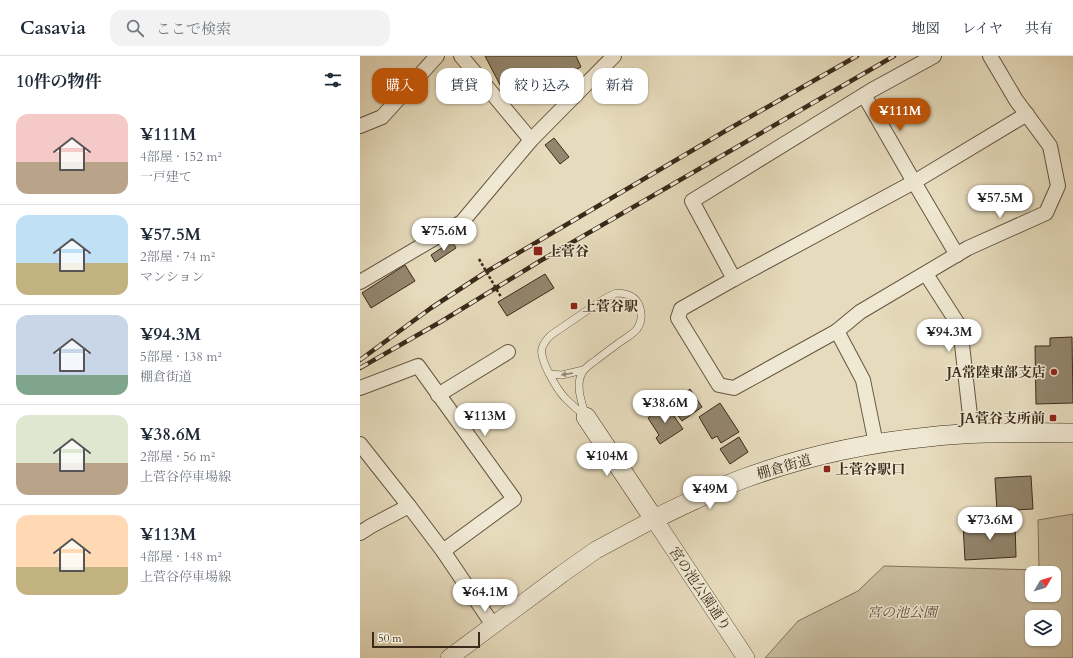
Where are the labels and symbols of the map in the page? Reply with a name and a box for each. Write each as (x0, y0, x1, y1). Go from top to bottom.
pin: ¥111M (872, 98, 928, 132)
pin: ¥57.5M (967, 185, 1033, 219)
pin: ¥75.6M (411, 218, 477, 252)
place label: 上菅谷 (547, 242, 589, 261)
marker: 上菅谷 (532, 245, 544, 257)
place label: 上菅谷駅 (582, 297, 638, 316)
marker: 上菅谷駅 (569, 301, 579, 311)
pin: ¥94.3M (916, 319, 982, 353)
place label: JA常陸東部支店 (945, 363, 1046, 382)
marker: JA常陸東部支店 (1049, 367, 1059, 377)
one-way arrow (560, 371, 573, 377)
pin: ¥38.6M (632, 390, 698, 424)
pin: ¥113M (457, 403, 513, 437)
place label: JA菅谷支所前 (958, 409, 1045, 428)
marker: JA菅谷支所前 (1048, 413, 1058, 423)
pin: ¥104M (579, 443, 635, 477)
street label: 棚倉街道 (754, 450, 814, 484)
place label: 上菅谷駅口 (835, 460, 905, 479)
marker: 上菅谷駅口 (822, 464, 832, 474)
pin: ¥49M (686, 476, 734, 510)
pin: ¥73.6M (957, 507, 1023, 541)
street label: 宮の池公園通り (665, 543, 735, 635)
north arrow (1025, 566, 1061, 602)
pin: ¥64.1M (452, 579, 518, 613)
park label: 宮の池公園 (867, 603, 939, 622)
scale bar (372, 630, 480, 649)

